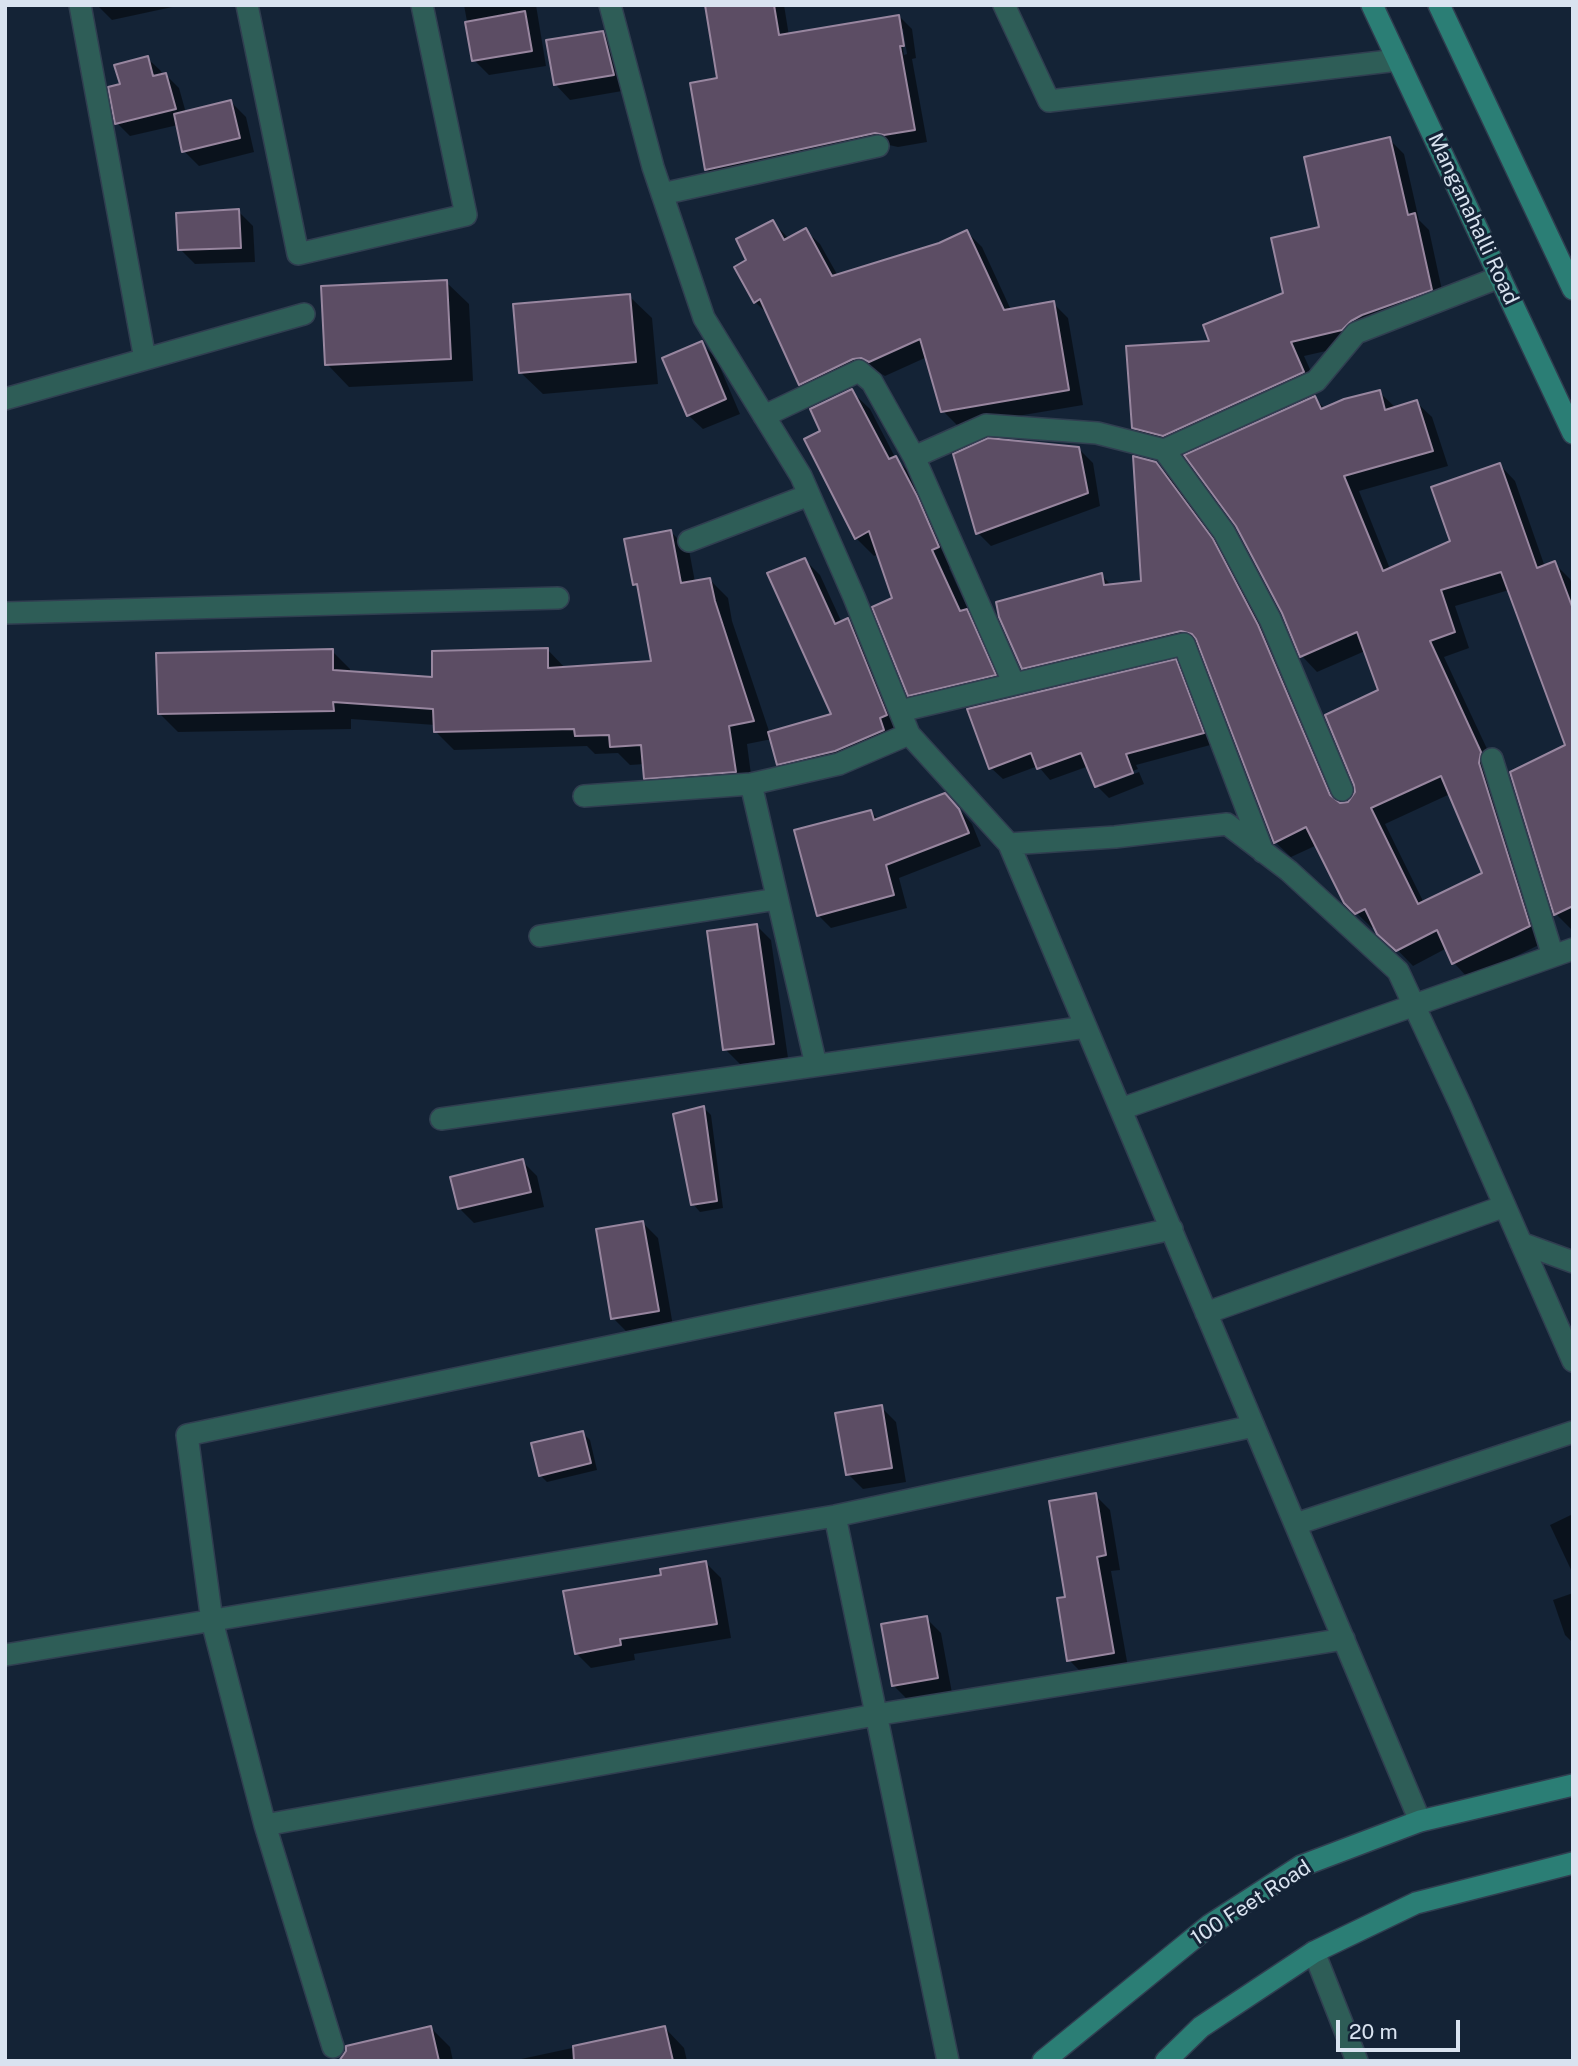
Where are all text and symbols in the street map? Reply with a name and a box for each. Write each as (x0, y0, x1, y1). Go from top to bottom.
street label: Manganahalli Road (1422, 129, 1524, 309)
street label: 100 Feet Road (1186, 1855, 1316, 1951)
scale bar (1340, 2007, 1464, 2050)
text: 20 m (1349, 2019, 1398, 2044)

